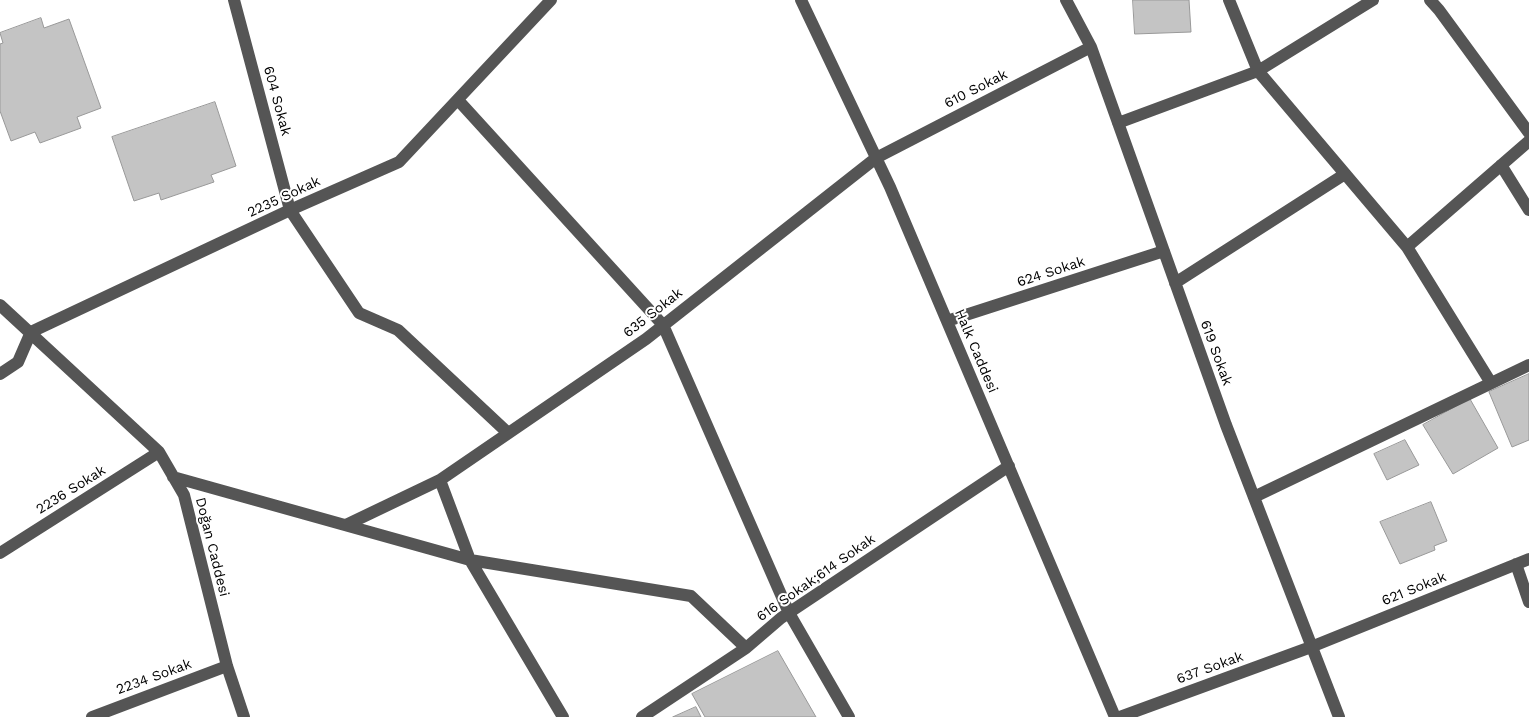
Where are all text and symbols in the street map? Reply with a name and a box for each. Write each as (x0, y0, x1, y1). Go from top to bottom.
street label: 604 Sokak (260, 64, 294, 138)
street label: 610 Sokak (942, 66, 1010, 112)
street label: 2235 Sokak (245, 173, 323, 221)
street label: 624 Sokak (1015, 253, 1087, 291)
street label: 635 Sokak (620, 285, 686, 341)
street label: Halk Caddesi (951, 307, 1001, 395)
street label: 619 Sokak (1196, 318, 1236, 388)
street label: 2236 Sokak (33, 462, 109, 518)
street label: Doğan Caddesi (192, 496, 232, 598)
street label: 616 Sokak;614 Sokak (754, 531, 878, 625)
street label: 621 Sokak (1379, 568, 1449, 610)
street label: 637 Sokak (1174, 648, 1246, 688)
street label: 2234 Sokak (114, 656, 194, 698)

